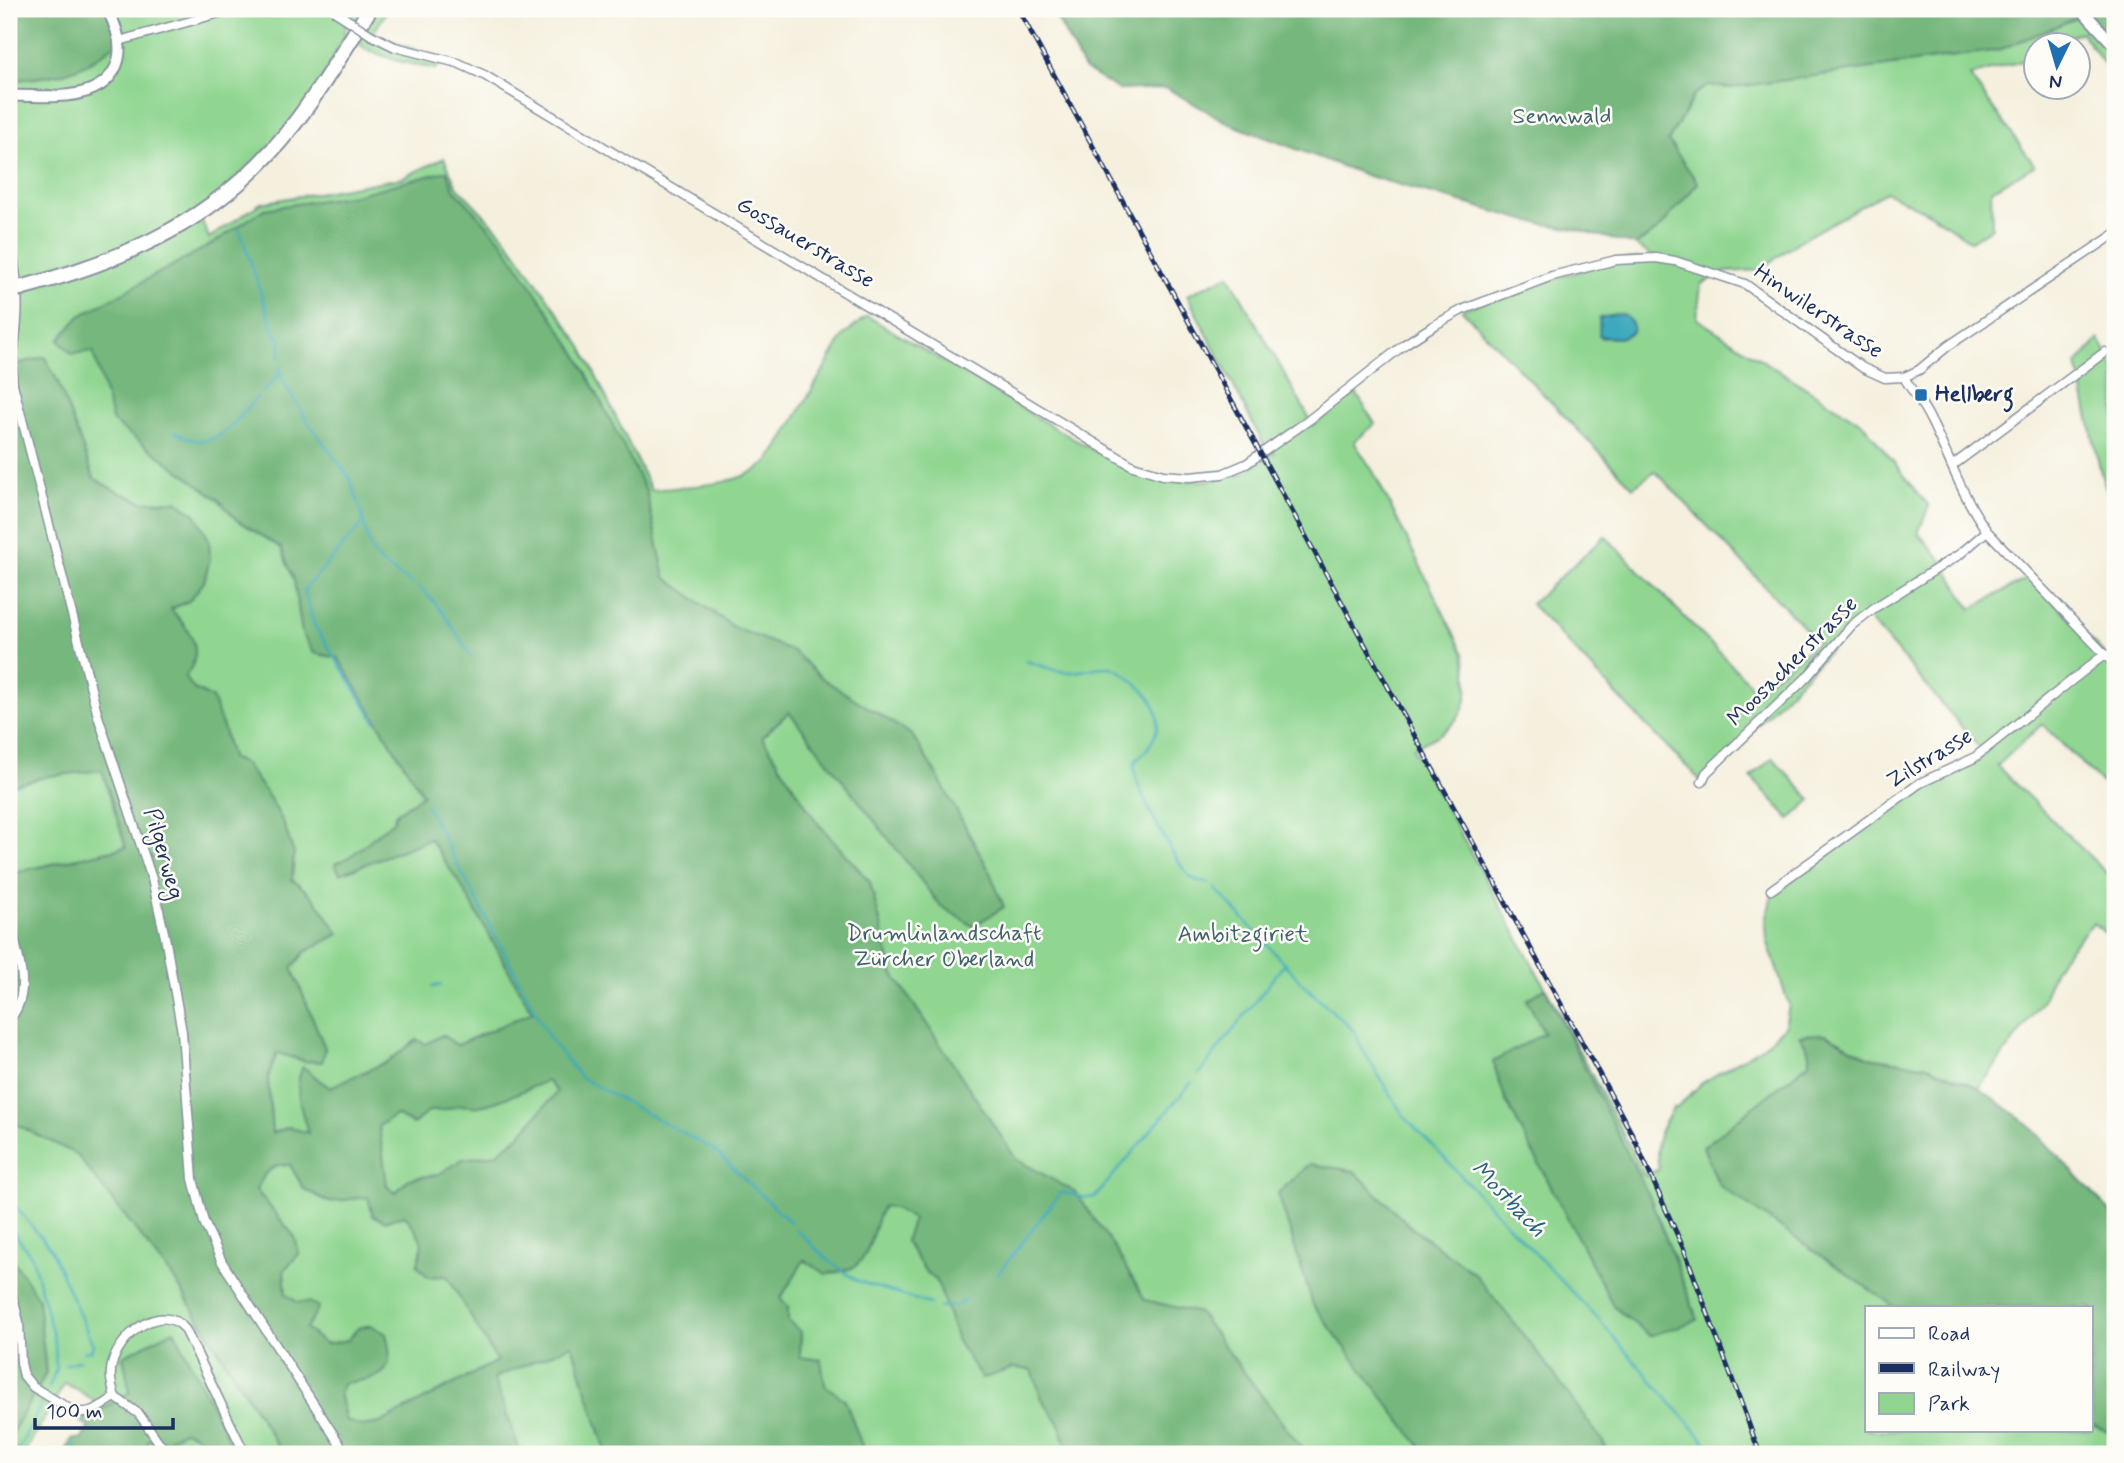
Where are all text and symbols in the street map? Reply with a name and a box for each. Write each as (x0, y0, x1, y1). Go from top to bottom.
north arrow (2022, 32, 2092, 102)
text: N (2048, 68, 2063, 94)
park label: Sennwald (1512, 102, 1612, 132)
street label: Gossauerstrasse (730, 190, 880, 296)
street label: Hinwilerstrasse (1747, 258, 1889, 366)
place label: Hellberg (1935, 380, 2014, 413)
marker: Hellberg (1913, 387, 1929, 403)
street label: Moosacherstrasse (1721, 590, 1865, 734)
street label: Zilstrasse (1881, 722, 1979, 796)
street label: Pilgerweg (134, 805, 190, 904)
park label: Drumlinlandschaft Zürcher Oberland (846, 919, 1042, 975)
park label: Ambitzgiriet (1178, 920, 1309, 952)
water label: Mostbach (1464, 1154, 1552, 1244)
legend (1865, 1306, 2092, 1432)
text: Road (1928, 1320, 1970, 1348)
text: Railway (1928, 1356, 2000, 1384)
scale bar (35, 1386, 173, 1430)
text: Park (1928, 1390, 1970, 1418)
text: 100 m (46, 1398, 102, 1426)

